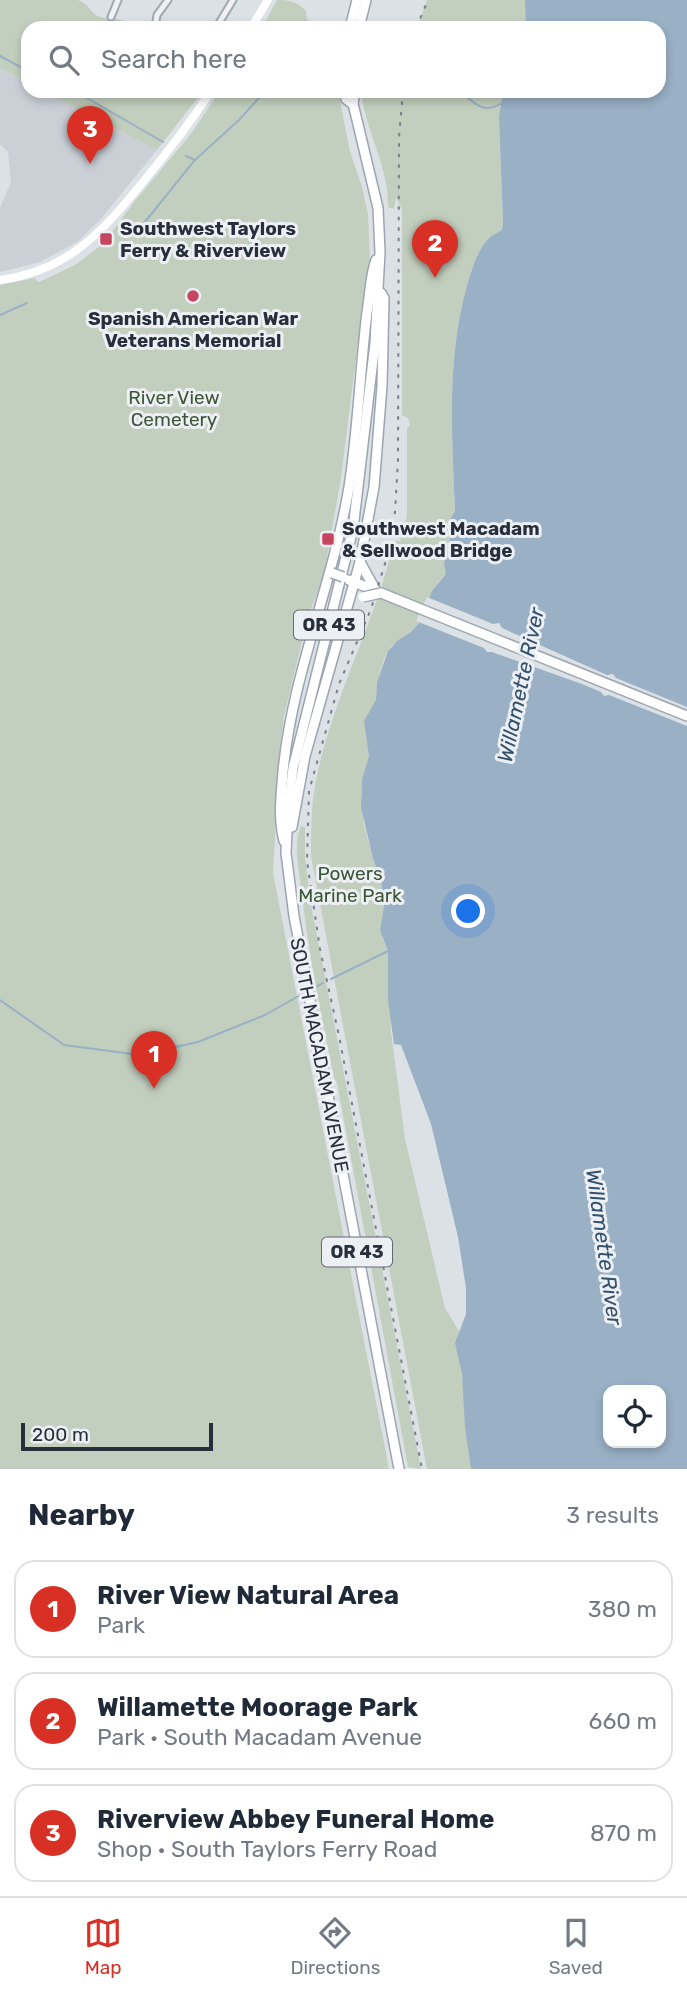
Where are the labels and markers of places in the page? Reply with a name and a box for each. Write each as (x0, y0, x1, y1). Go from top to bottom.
pin: 3 (67, 106, 113, 164)
place label: Southwest Taylors Ferry & Riverview (120, 217, 296, 262)
pin: 2 (412, 220, 458, 278)
marker: Southwest Taylors Ferry & Riverview (98, 231, 114, 247)
marker: Spanish American War Veterans Memorial (185, 288, 201, 304)
place label: Spanish American War Veterans Memorial (88, 307, 298, 352)
place label: Southwest Macadam & Sellwood Bridge (342, 517, 540, 562)
marker: Southwest Macadam & Sellwood Bridge (320, 531, 336, 547)
pin: 1 (131, 1031, 177, 1089)

